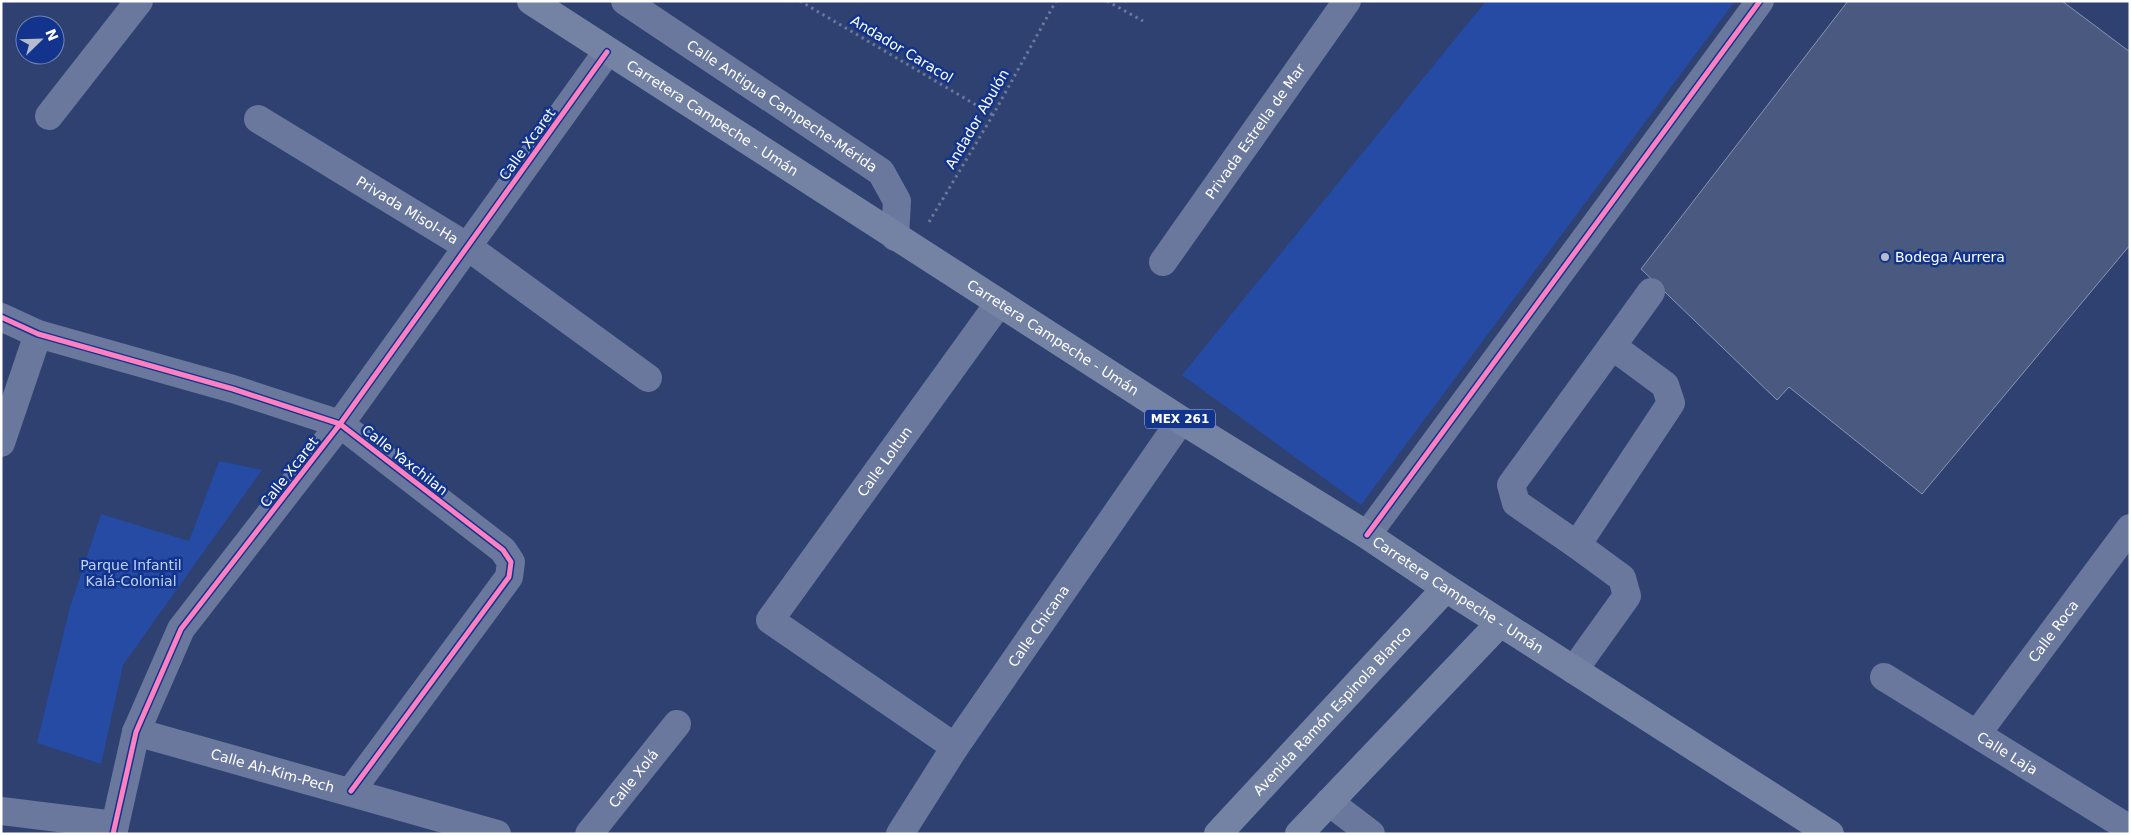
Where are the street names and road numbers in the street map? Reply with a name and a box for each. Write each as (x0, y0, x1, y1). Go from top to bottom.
street label: Andador Caracol (848, 12, 956, 86)
street label: Calle Antigua Campeche-Mérida (684, 37, 880, 175)
street label: Carretera Campeche - Umán (624, 57, 801, 179)
street label: Privada Estrella de Mar (1202, 60, 1308, 202)
street label: Andador Abulón (942, 66, 1012, 172)
street label: Calle Xcaret (496, 105, 559, 183)
street label: Privada Misol-Ha (353, 173, 461, 247)
street label: Carretera Campeche - Umán (964, 276, 1142, 399)
road number: MEX 261 (1145, 409, 1215, 428)
street label: Calle Yaxchilan (359, 422, 451, 498)
street label: Calle Loltun (854, 423, 915, 500)
street label: Calle Xcaret (257, 433, 322, 510)
street label: Carretera Campeche - Umán (1370, 533, 1547, 656)
street label: Calle Chicana (1005, 582, 1072, 670)
street label: Calle Roca (2025, 597, 2082, 665)
street label: Avenida Ramón Espinola Blanco (1250, 623, 1414, 799)
street label: Calle Laja (1974, 729, 2041, 778)
street label: Calle Ah-Kim-Pech (209, 746, 336, 796)
street label: Calle Xolá (605, 746, 661, 811)

